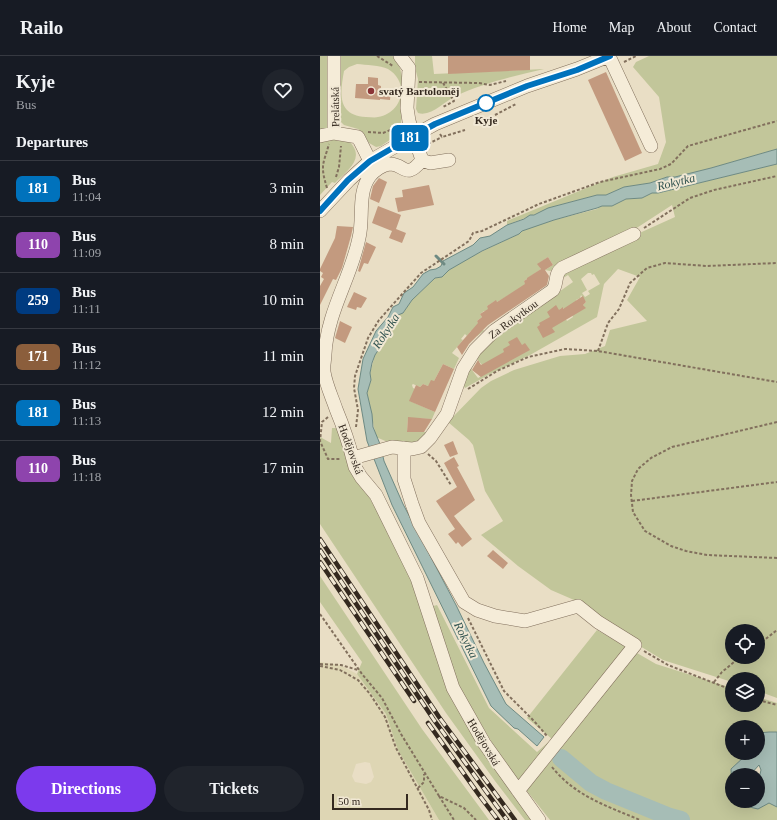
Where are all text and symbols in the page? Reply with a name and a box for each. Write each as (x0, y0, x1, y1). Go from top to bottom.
text: Railo (20, 17, 63, 38)
text: Home (553, 20, 587, 35)
text: Map (609, 20, 634, 35)
text: About (656, 20, 691, 35)
text: Contact (713, 20, 757, 35)
button: heart (262, 69, 304, 111)
text: Kyje (16, 71, 55, 92)
place label: svatý Bartoloměj (379, 85, 459, 97)
marker: svatý Bartoloměj (366, 86, 376, 96)
street label: Prelátská (329, 87, 341, 127)
marker: Kyje (477, 94, 495, 112)
text: Bus (16, 97, 36, 112)
place label: Kyje (475, 114, 497, 126)
line badge: 181 (387, 125, 433, 151)
text: 181 (400, 130, 421, 145)
text: Departures (16, 134, 88, 150)
water label: Rokytka (655, 171, 696, 194)
text: Bus (72, 172, 96, 188)
text: 3 min (269, 180, 304, 196)
text: 181 (28, 181, 49, 196)
text: 11:04 (72, 189, 101, 204)
text: Bus (72, 228, 96, 244)
text: 8 min (269, 236, 304, 252)
text: 110 (28, 237, 48, 252)
text: 11:09 (72, 245, 101, 260)
text: Bus (72, 284, 96, 300)
text: 10 min (262, 292, 304, 308)
text: 259 (28, 293, 49, 308)
street label: Za Rokytkou (486, 297, 540, 341)
text: 11:11 (72, 301, 101, 316)
water label: Rokytka (369, 311, 402, 352)
text: Bus (72, 340, 96, 356)
text: 11 min (262, 348, 304, 364)
text: 171 (28, 349, 49, 364)
text: 11:12 (72, 357, 101, 372)
text: Bus (72, 396, 96, 412)
text: 12 min (262, 404, 304, 420)
text: 181 (28, 405, 49, 420)
text: 11:13 (72, 413, 101, 428)
street label: Hodějovská (336, 422, 366, 476)
text: Bus (72, 452, 96, 468)
text: 17 min (262, 460, 304, 476)
text: 110 (28, 461, 48, 476)
text: 11:18 (72, 469, 101, 484)
water label: Rokytka (451, 619, 481, 660)
map controls (725, 624, 765, 808)
button: locate (725, 624, 765, 664)
button: layers (725, 672, 765, 712)
street label: Hodějovská (465, 716, 503, 768)
button: + (725, 720, 765, 760)
button: Directions (16, 766, 156, 812)
button: Tickets (164, 766, 304, 812)
button: − (725, 768, 765, 808)
scale bar (332, 792, 408, 811)
text: 50 m (338, 795, 360, 807)

